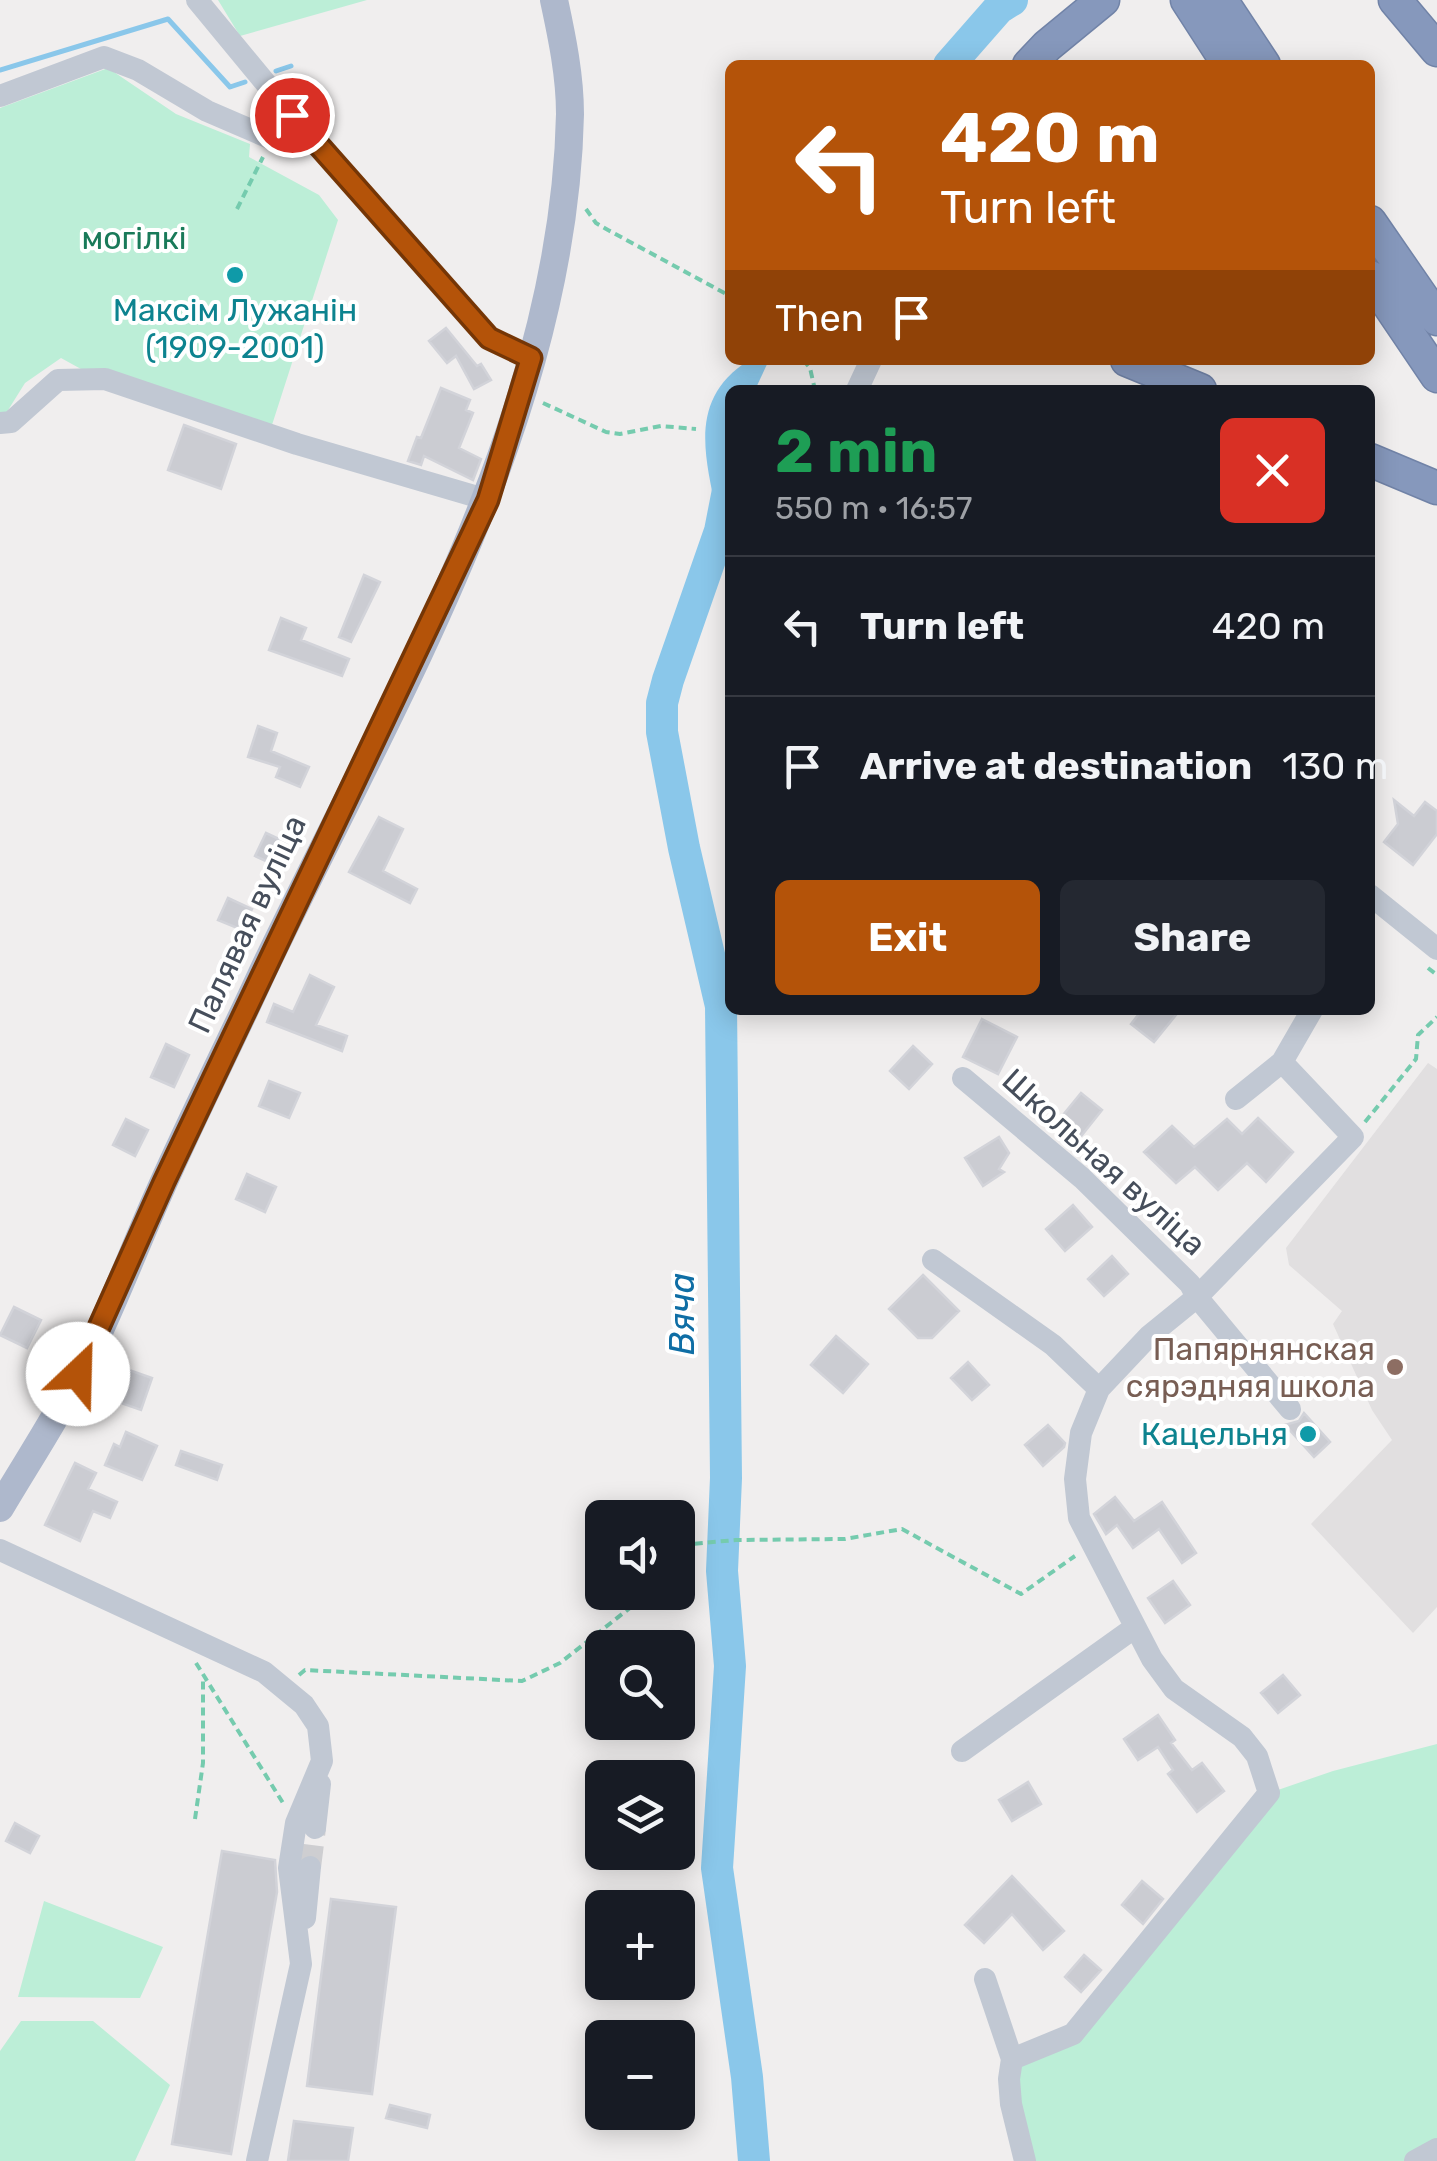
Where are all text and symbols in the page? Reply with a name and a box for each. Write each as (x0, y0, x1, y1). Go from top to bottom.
pin (250, 73, 335, 158)
icon: arrive (265, 88, 320, 143)
text: 420 m (940, 97, 1160, 180)
icon: left (775, 100, 905, 230)
text: Turn left (940, 181, 1116, 234)
park label: могілкі (81, 219, 187, 257)
marker: Максiм Лужанiн (1909-2001) (224, 264, 246, 286)
icon: arrive (884, 290, 939, 345)
place label: Максiм Лужанiн (1909-2001) (113, 291, 357, 366)
text: Then (775, 295, 864, 341)
text: 2 min (775, 416, 937, 487)
button: close (1220, 418, 1325, 523)
text: 550 m · 16:57 (775, 489, 972, 527)
icon: left (775, 599, 830, 654)
text: Turn left (860, 603, 1024, 649)
text: 420 m (1212, 603, 1325, 649)
icon: arrive (775, 739, 830, 794)
text: Arrive at destination (860, 743, 1252, 789)
text: 130 m (1282, 743, 1389, 789)
street label: Палявая вуліца (180, 809, 314, 1039)
button: Exit (775, 880, 1040, 995)
button: Share (1060, 880, 1325, 995)
street label: Школьная вуліца (995, 1061, 1213, 1263)
water label: Вяча (661, 1273, 703, 1355)
position arrow (26, 1322, 130, 1426)
place label: Папярнянская сярэдняя школа (1126, 1330, 1375, 1405)
marker: Папярнянская сярэдняя школа (1384, 1356, 1406, 1378)
place label: Кацельня (1141, 1415, 1288, 1453)
marker: Кацельня (1297, 1423, 1319, 1445)
map controls (585, 1500, 695, 2130)
button: sound (585, 1500, 695, 1610)
button: search (585, 1630, 695, 1740)
button: layers (585, 1760, 695, 1870)
button: + (585, 1890, 695, 2000)
button: − (585, 2020, 695, 2130)

